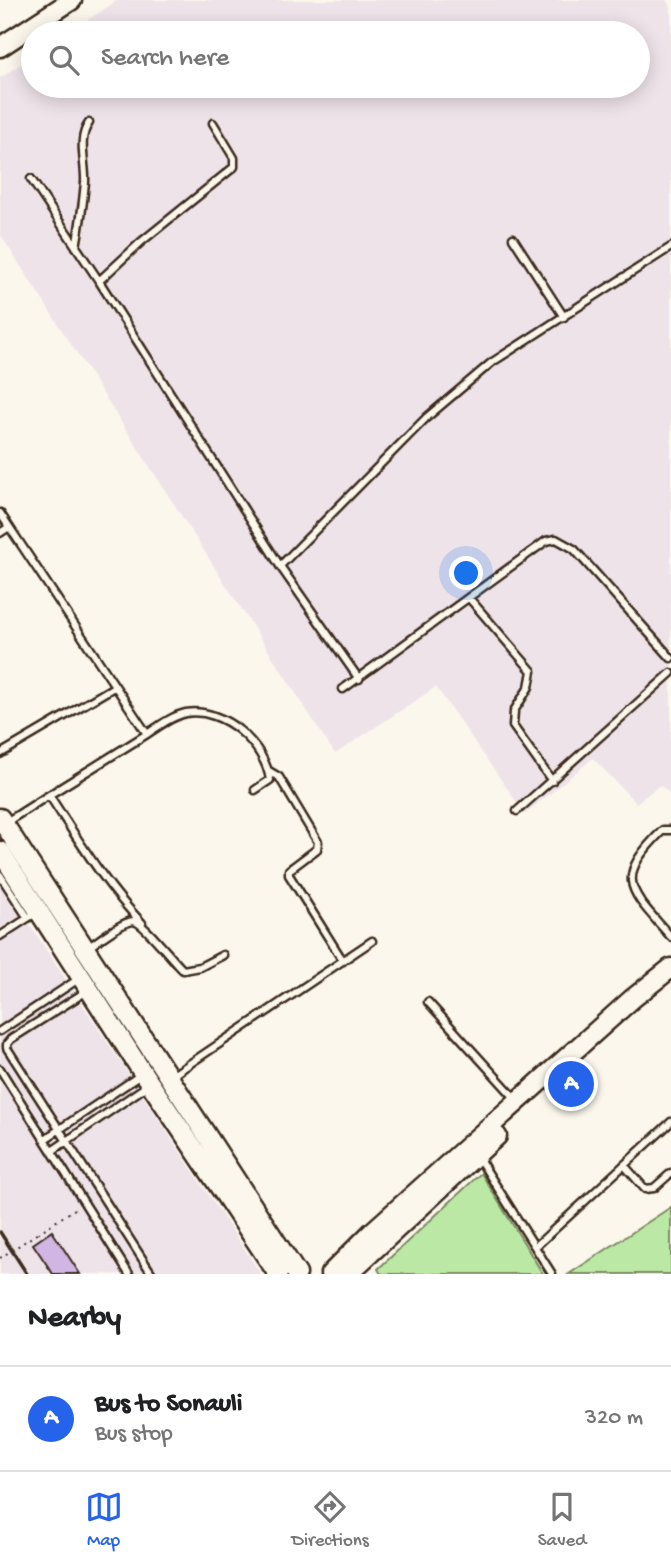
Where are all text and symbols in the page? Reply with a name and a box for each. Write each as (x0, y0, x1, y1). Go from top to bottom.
search box (21, 21, 650, 98)
icon: search (45, 41, 83, 79)
text: Search here (101, 44, 229, 75)
your location (449, 556, 483, 590)
pin: A (548, 1058, 594, 1110)
text: Nearby (28, 1302, 121, 1337)
text: Bus to Sonauli (95, 1390, 242, 1421)
text: A (44, 1405, 58, 1432)
text: 320 m (585, 1405, 643, 1432)
text: Bus stop (95, 1421, 173, 1448)
tab: Map (85, 1488, 123, 1553)
tab: Directions (292, 1488, 369, 1553)
tab: Saved (538, 1488, 586, 1553)

